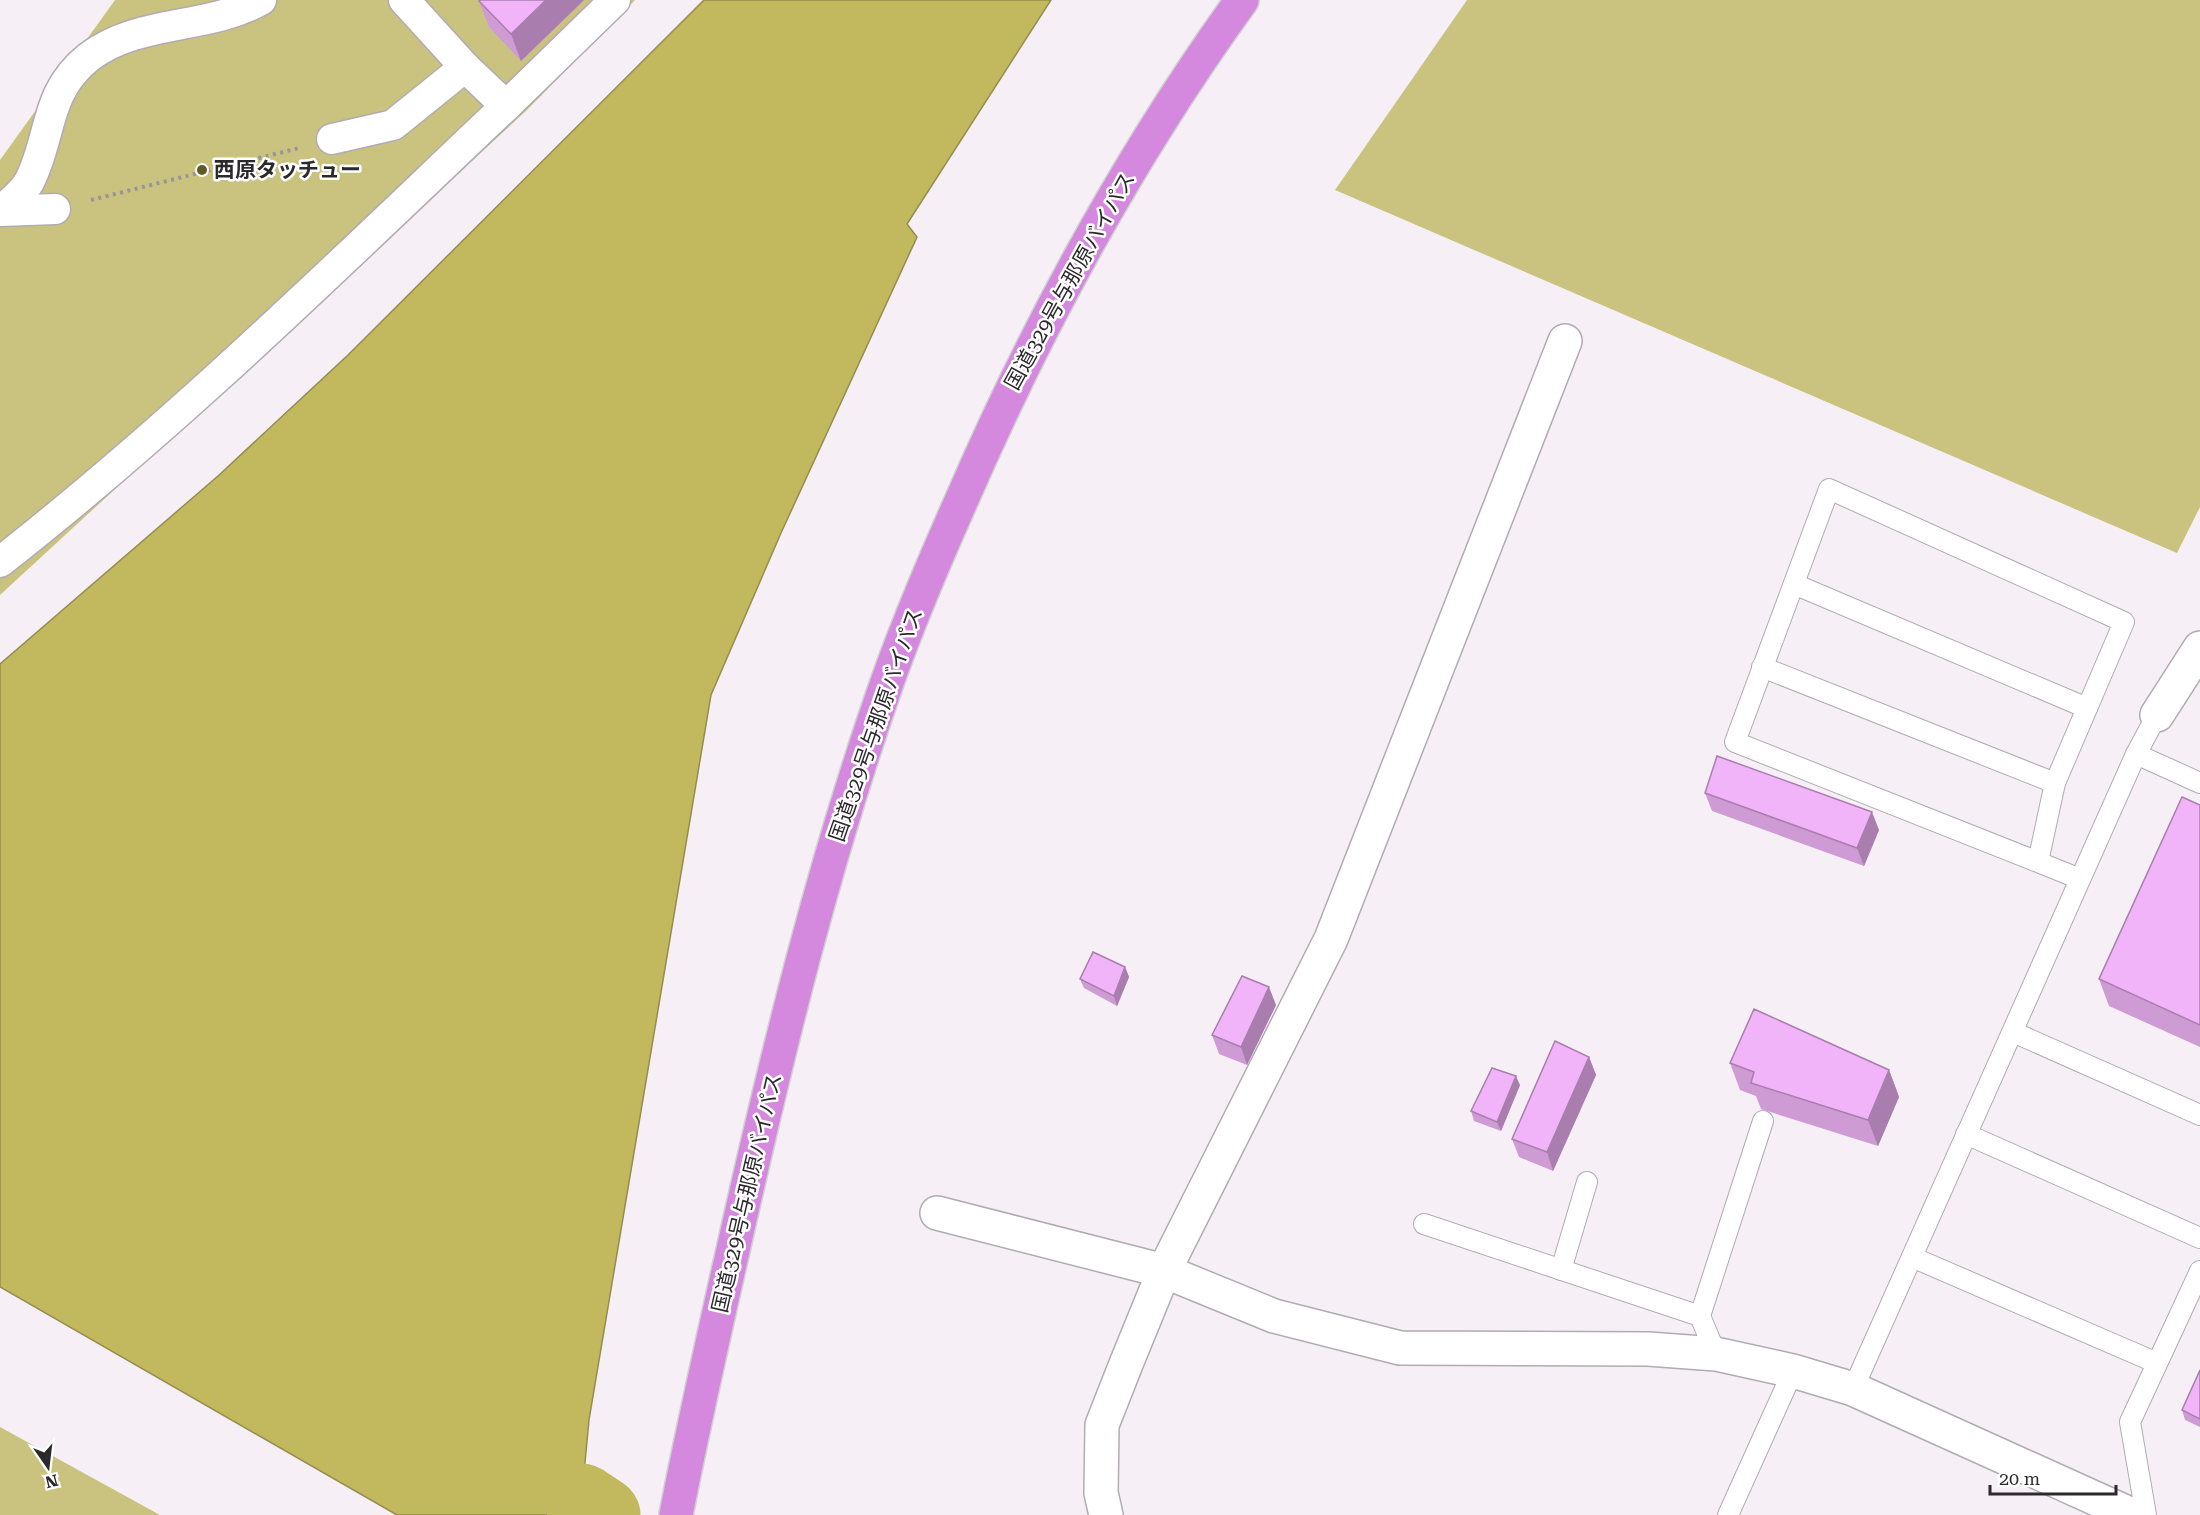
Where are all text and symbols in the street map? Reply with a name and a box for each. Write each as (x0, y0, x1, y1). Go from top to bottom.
place label: 西原タッチュー (214, 158, 361, 182)
marker: 西原タッチュー (195, 163, 209, 177)
street label: 国道329号与那原バイパス (1000, 168, 1140, 394)
street label: 国道329号与那原バイパス (825, 605, 927, 845)
street label: 国道329号与那原バイパス (708, 1071, 786, 1315)
north arrow (18, 1437, 78, 1497)
scale bar (1990, 1458, 2116, 1496)
text: 20 m (1999, 1468, 2040, 1489)
text: N (43, 1470, 60, 1492)

